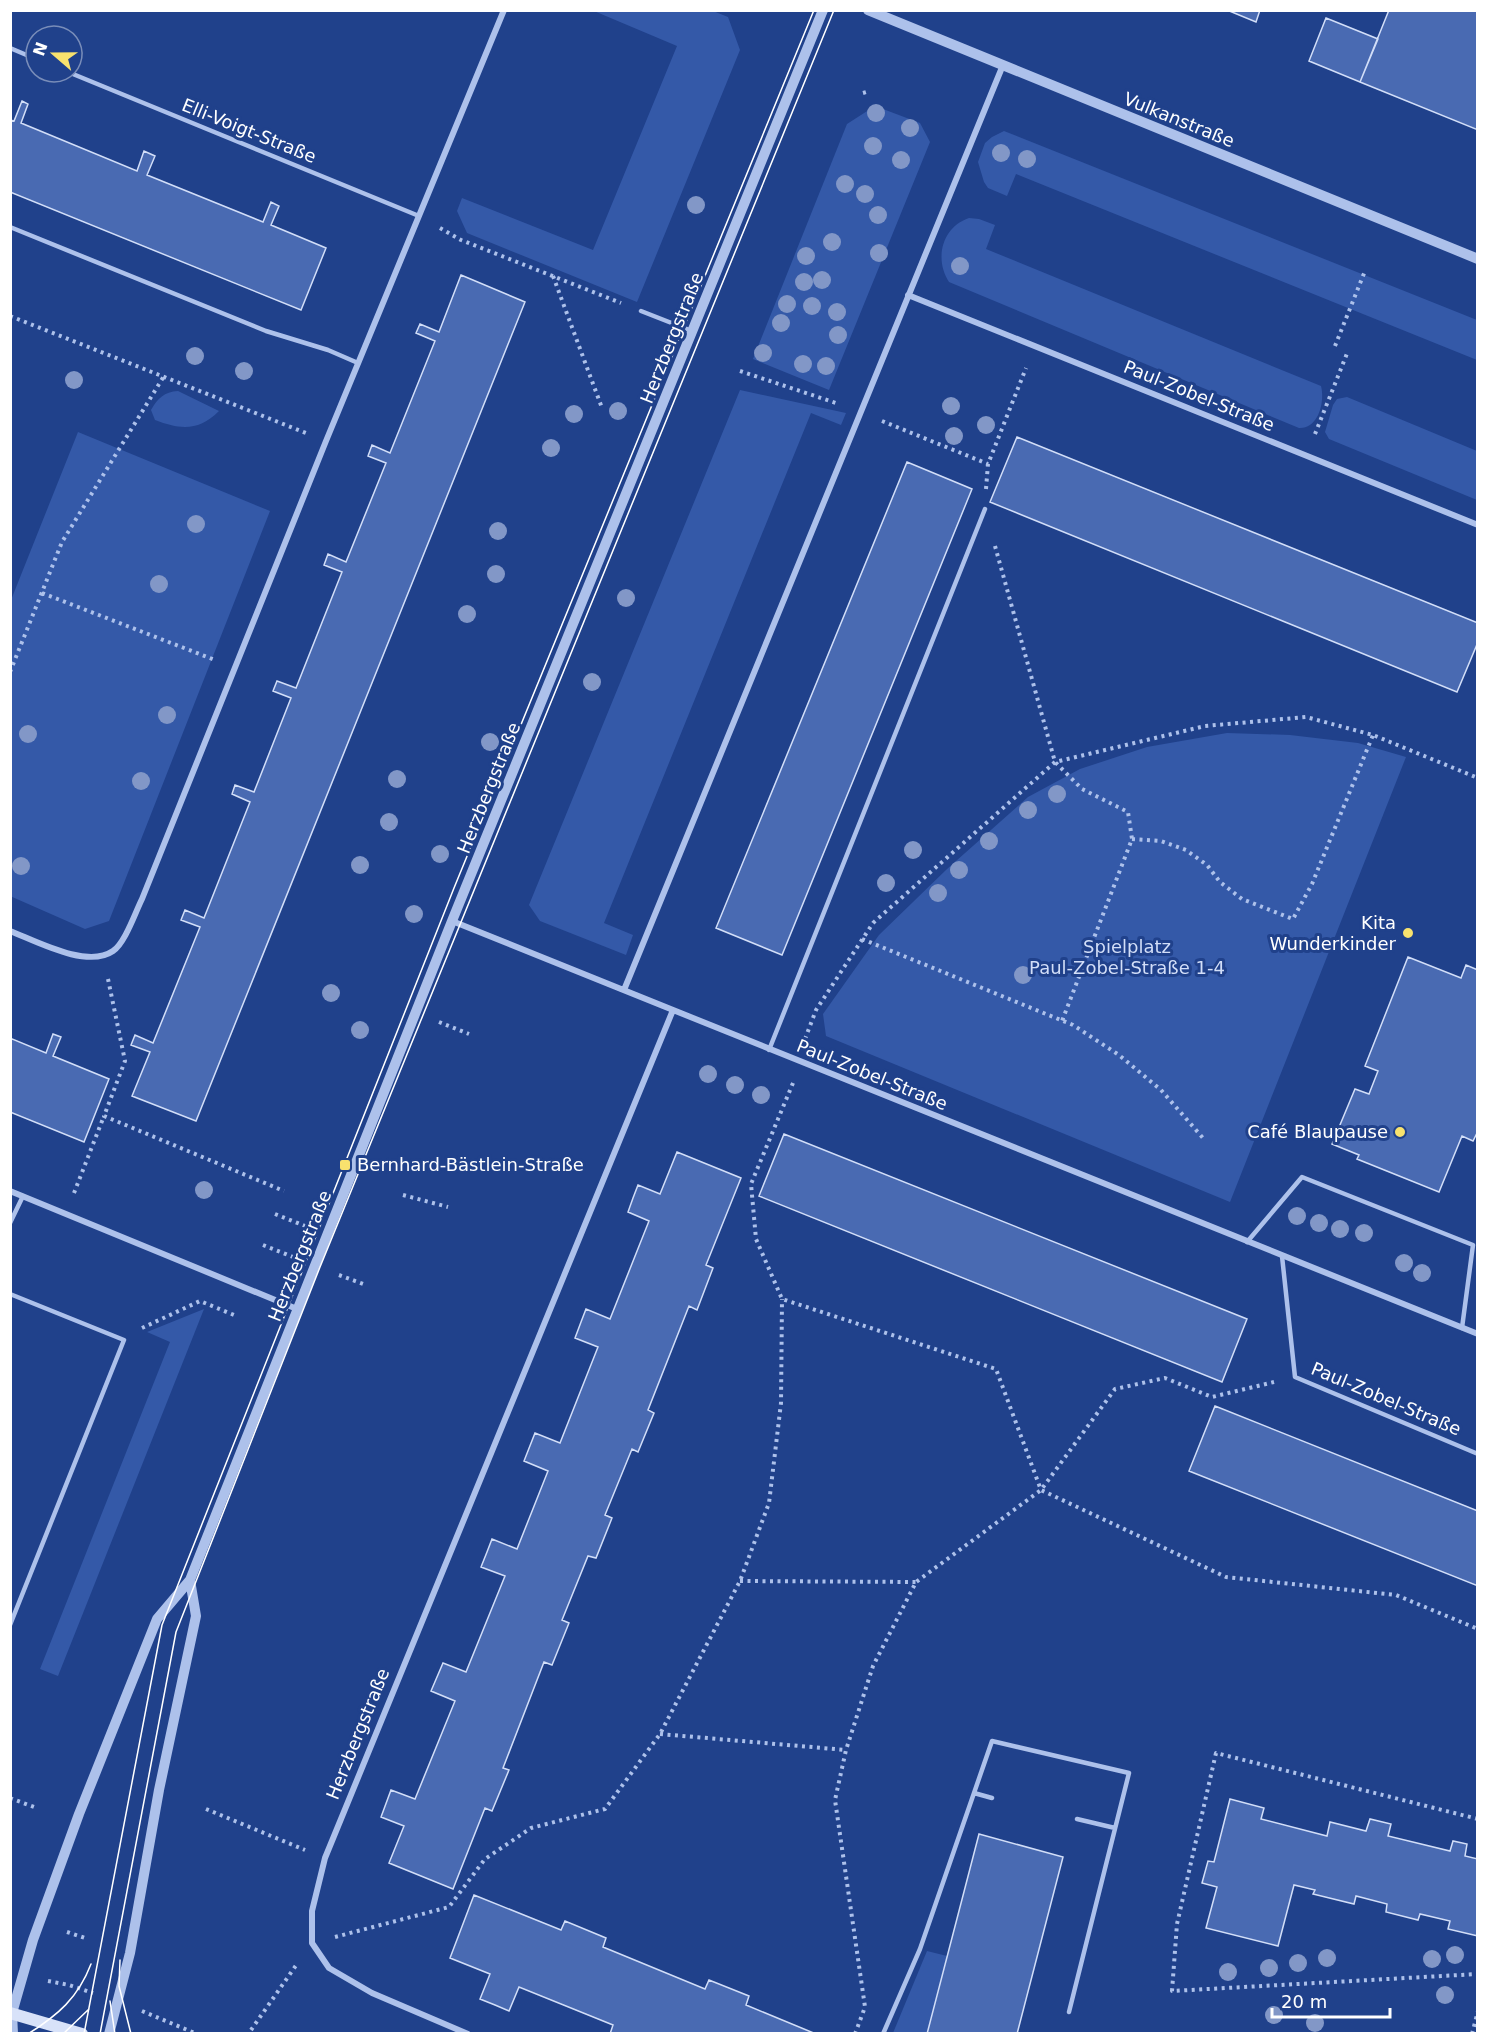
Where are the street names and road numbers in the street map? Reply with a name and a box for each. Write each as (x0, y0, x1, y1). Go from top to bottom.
street label: Vulkanstraße (1121, 88, 1238, 151)
street label: Elli-Voigt-Straße (179, 94, 319, 167)
street label: Herzbergstraße (636, 269, 707, 407)
street label: Paul-Zobel-Straße (1121, 356, 1278, 435)
street label: Herzbergstraße (453, 719, 524, 857)
street label: Paul-Zobel-Straße (794, 1035, 951, 1114)
street label: Herzbergstraße (264, 1187, 335, 1325)
street label: Paul-Zobel-Straße (1308, 1357, 1464, 1440)
street label: Herzbergstraße (322, 1665, 393, 1803)

